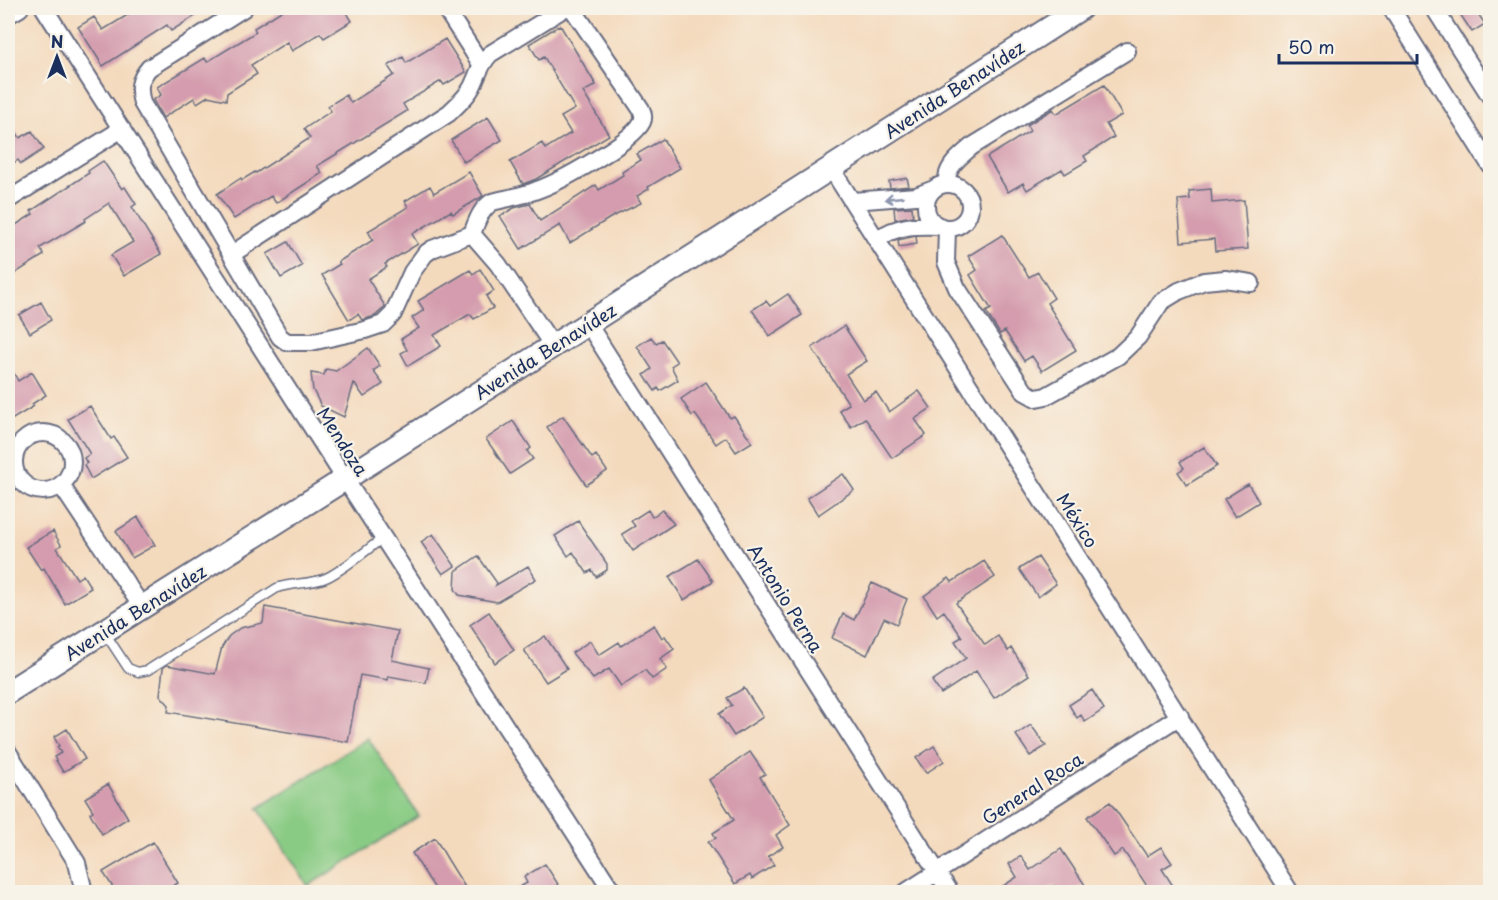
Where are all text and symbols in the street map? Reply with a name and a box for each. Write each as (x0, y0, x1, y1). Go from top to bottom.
north arrow (27, 27, 87, 87)
scale bar (1279, 27, 1417, 65)
text: N (51, 29, 63, 53)
street label: Avenida Benavídez (879, 33, 1030, 145)
text: 50 m (1288, 33, 1335, 60)
one-way arrow (884, 193, 904, 204)
street label: Avenida Benavídez (469, 296, 621, 406)
street label: Mendoza (311, 401, 376, 481)
street label: México (1051, 487, 1105, 553)
street label: Antonio Perna (742, 538, 831, 658)
street label: Avenida Benavídez (59, 557, 211, 667)
street label: General Roca (976, 745, 1089, 831)

